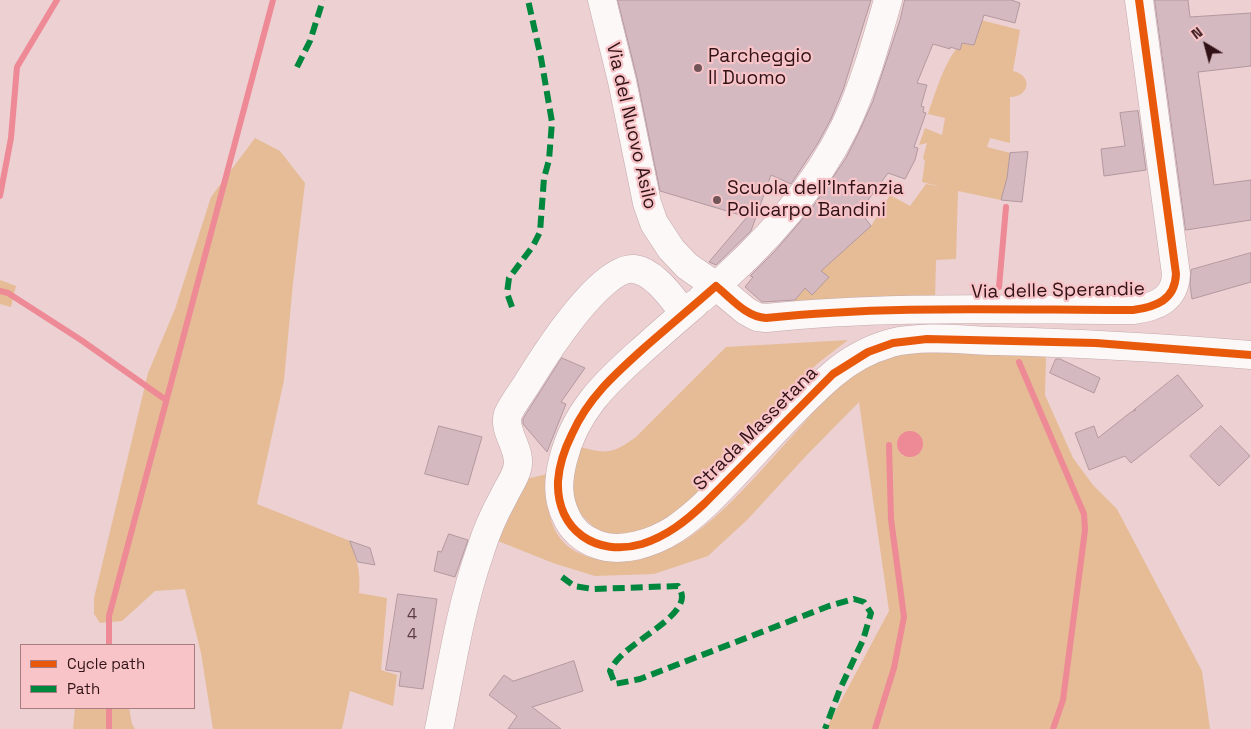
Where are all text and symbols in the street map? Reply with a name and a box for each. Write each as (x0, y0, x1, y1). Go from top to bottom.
north arrow (1181, 20, 1231, 70)
text: N (1188, 23, 1206, 43)
street label: Via del Nuovo Asilo (601, 40, 661, 212)
place label: Parcheggio Il Duomo (708, 46, 812, 90)
marker: Parcheggio Il Duomo (692, 62, 704, 74)
place label: Scuola dell'Infanzia Policarpo Bandini (727, 178, 904, 222)
marker: Scuola dell'Infanzia Policarpo Bandini (711, 194, 723, 206)
street label: Via delle Sperandie (971, 278, 1145, 304)
street label: Strada Massetana (689, 362, 823, 496)
house number: 4 (407, 605, 417, 625)
house number: 4 (407, 625, 417, 645)
legend (20, 644, 195, 709)
text: Cycle path (67, 654, 145, 673)
text: Path (67, 679, 100, 698)

